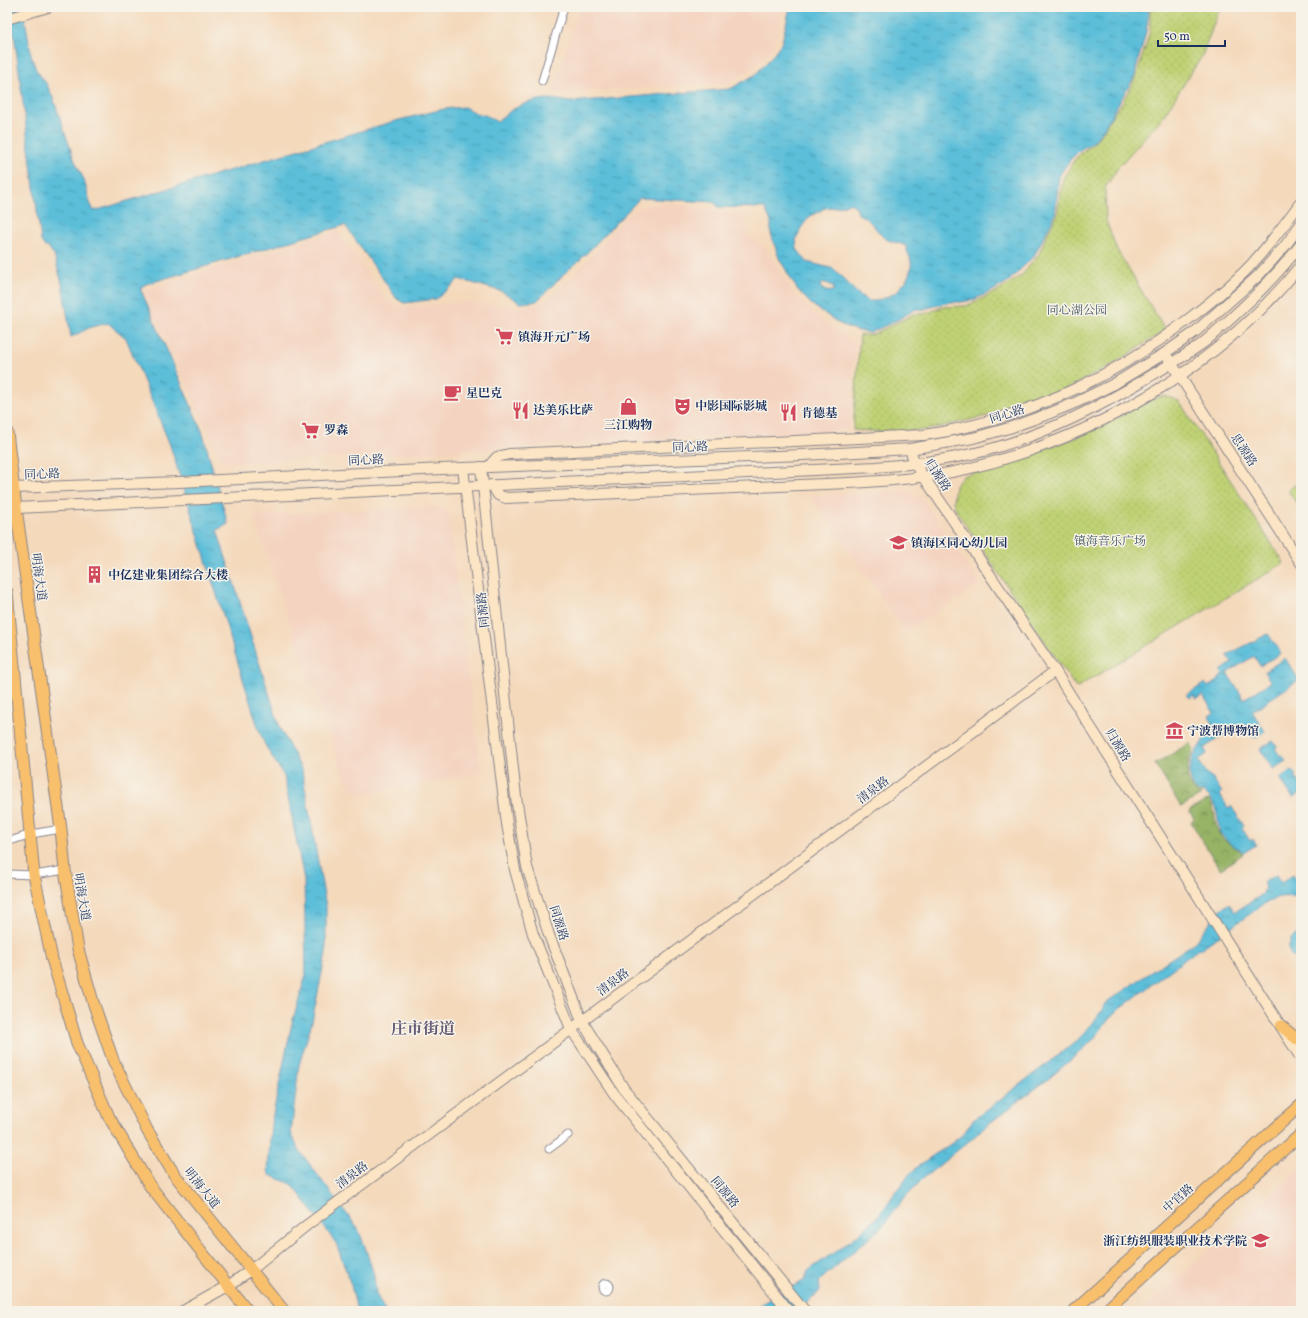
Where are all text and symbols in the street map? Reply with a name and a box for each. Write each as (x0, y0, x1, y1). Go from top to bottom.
scale bar (1158, 22, 1225, 48)
text: 50 m (1164, 29, 1190, 45)
park label: 同心湖公园 (1047, 303, 1107, 319)
supermarket icon: 镇海开元广场 (495, 327, 515, 347)
place label: 镇海开元广场 (518, 330, 590, 346)
cafe icon: 星巴克 (443, 383, 463, 403)
place label: 星巴克 (466, 386, 502, 402)
shop icon: 三江购物 (618, 396, 638, 416)
theatre icon: 中影国际影城 (672, 396, 692, 416)
place label: 中影国际影城 (695, 399, 767, 415)
restaurant icon: 达美乐比萨 (510, 400, 530, 420)
street label: 同心路 (988, 402, 1027, 428)
place label: 达美乐比萨 (533, 403, 593, 419)
restaurant icon: 肯德基 (778, 403, 798, 423)
place label: 肯德基 (801, 406, 838, 422)
place label: 三江购物 (604, 418, 652, 434)
supermarket icon: 罗森 (301, 420, 321, 440)
place label: 罗森 (324, 423, 349, 439)
street label: 思源路 (1227, 431, 1260, 470)
street label: 同心路 (672, 439, 708, 457)
street label: 同心路 (348, 452, 384, 470)
street label: 归源路 (920, 456, 954, 495)
street label: 同心路 (24, 466, 60, 484)
school or university icon: 镇海区同心幼儿园 (888, 533, 908, 553)
park label: 镇海音乐广场 (1074, 534, 1146, 550)
place label: 镇海区同心幼儿园 (911, 536, 1007, 552)
street label: 明海大道 (27, 552, 49, 602)
building icon: 中亿建业集团综合大楼 (85, 565, 105, 585)
place label: 中亿建业集团综合大楼 (108, 568, 228, 584)
street label: 同源路 (474, 591, 494, 629)
museum icon: 宁波帮博物馆 (1164, 721, 1184, 741)
place label: 宁波帮博物馆 (1187, 724, 1259, 740)
street label: 归源路 (1101, 726, 1133, 765)
street label: 清泉路 (854, 774, 893, 808)
street label: 明海大道 (69, 872, 93, 922)
street label: 同源路 (545, 904, 571, 943)
street label: 清泉路 (594, 966, 633, 1000)
district label: 庄市街道 (391, 1019, 455, 1041)
street label: 清泉路 (333, 1159, 372, 1193)
street label: 明海大道 (180, 1165, 223, 1212)
street label: 同源路 (707, 1174, 742, 1212)
street label: 中官路 (1160, 1181, 1197, 1217)
school or university icon: 浙江纺织服装职业技术学院 (1250, 1231, 1270, 1251)
place label: 浙江纺织服装职业技术学院 (1103, 1234, 1247, 1250)

